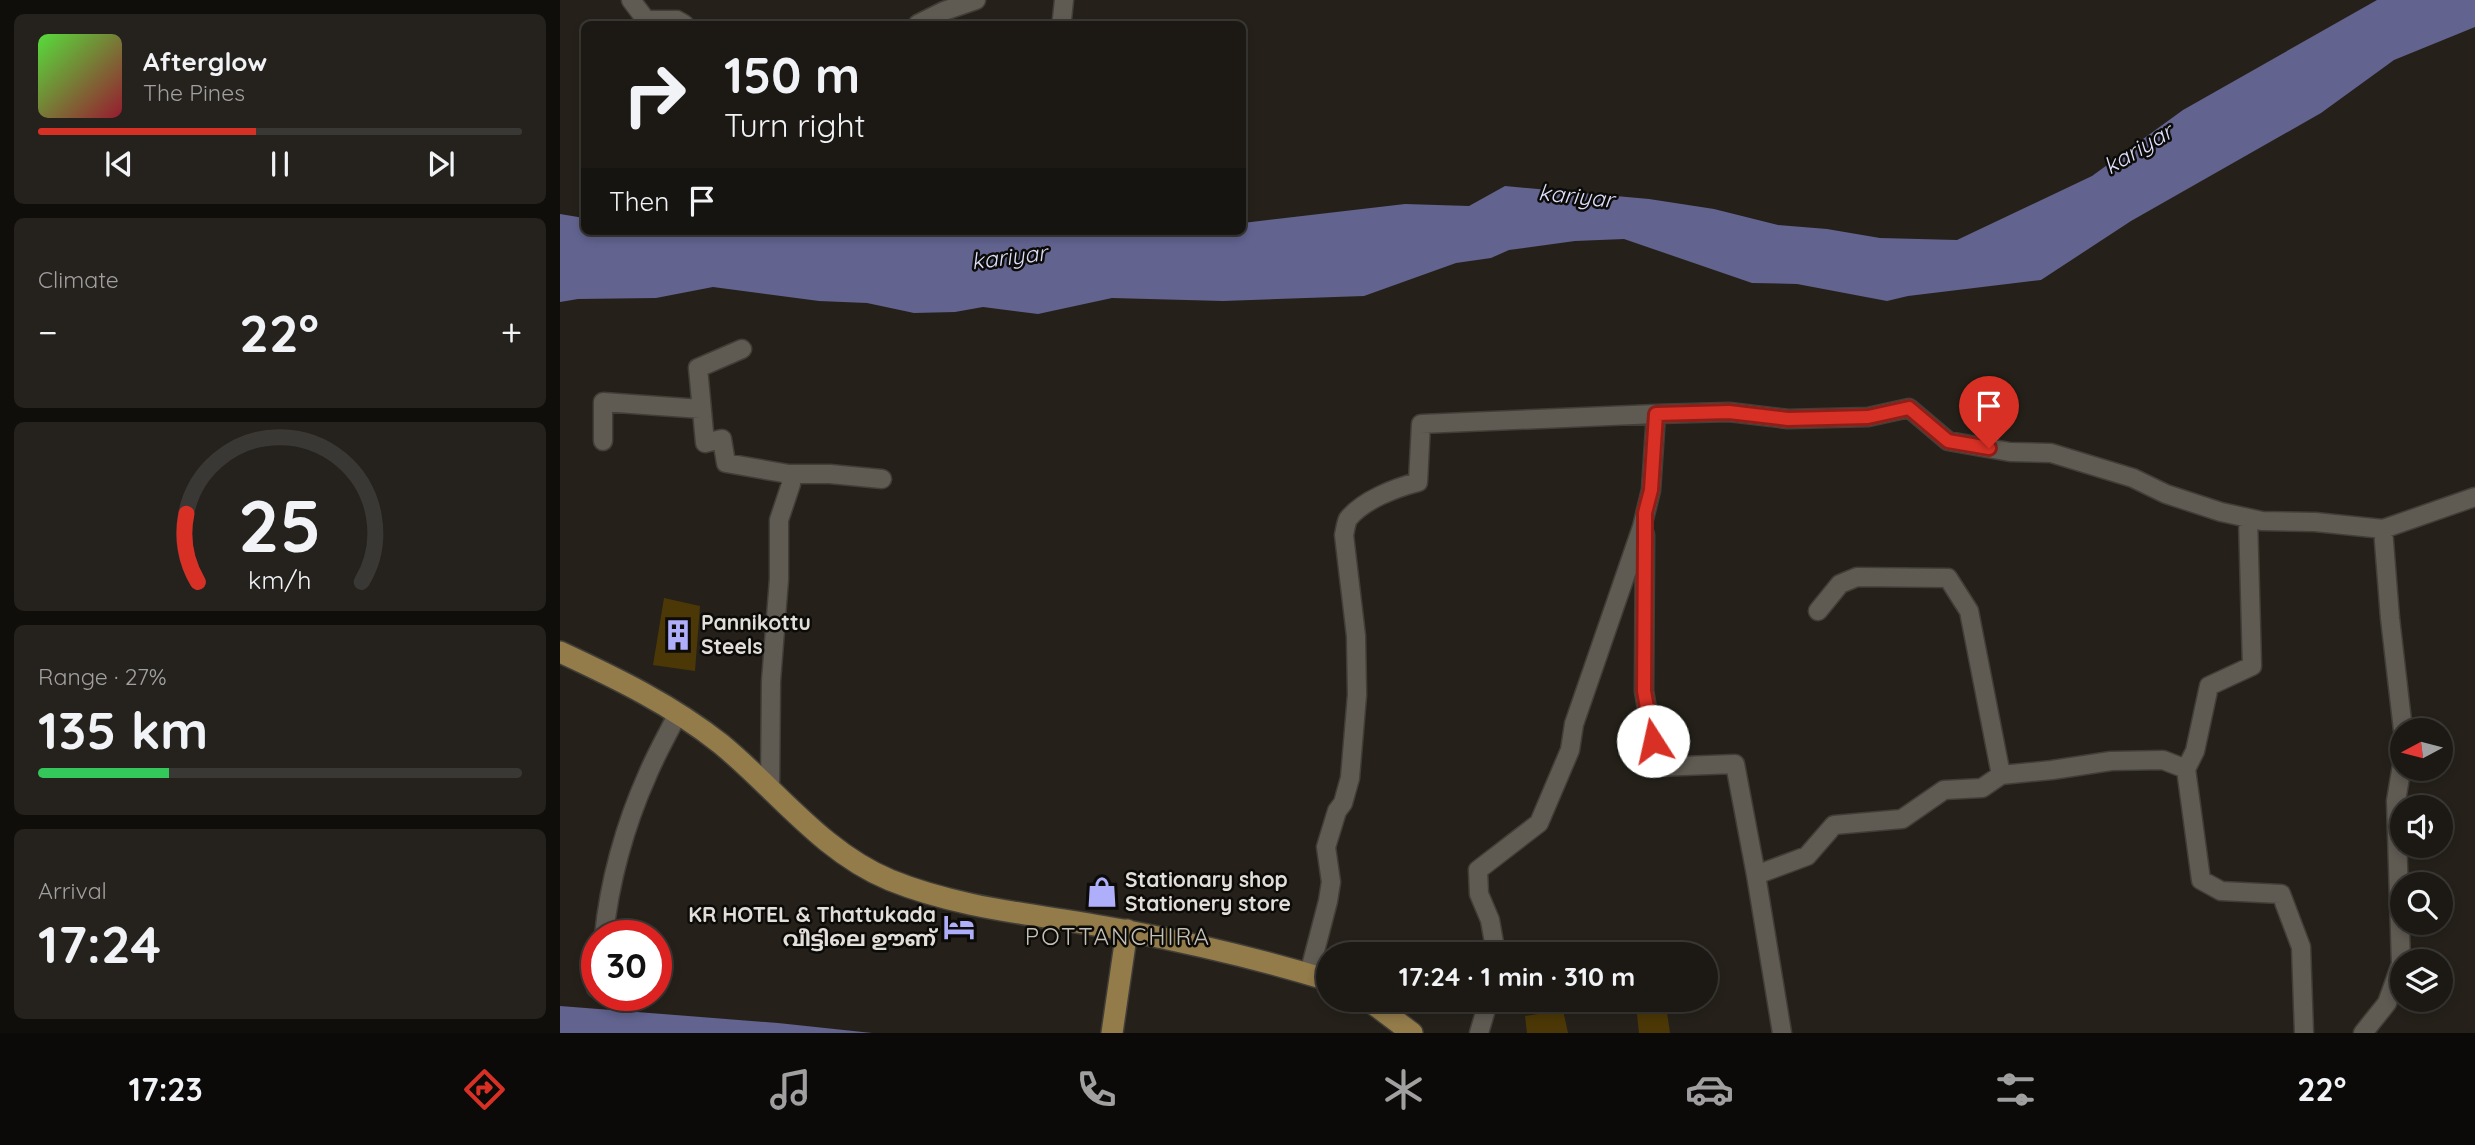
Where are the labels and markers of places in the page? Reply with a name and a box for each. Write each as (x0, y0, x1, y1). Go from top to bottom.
pin (1959, 376, 2019, 448)
place label: Pannikottu Steels (701, 609, 811, 659)
building icon: Pannikottu Steels (661, 618, 695, 652)
place label: Stationary shop Stationery store (1125, 866, 1291, 916)
shop icon: Stationary shop Stationery store (1085, 875, 1119, 909)
place label: KR HOTEL & Thattukada വീട്ടിലെ ഊണ് (688, 901, 938, 952)
hotel icon: KR HOTEL & Thattukada വീട്ടിലെ ഊണ് (942, 910, 976, 944)

